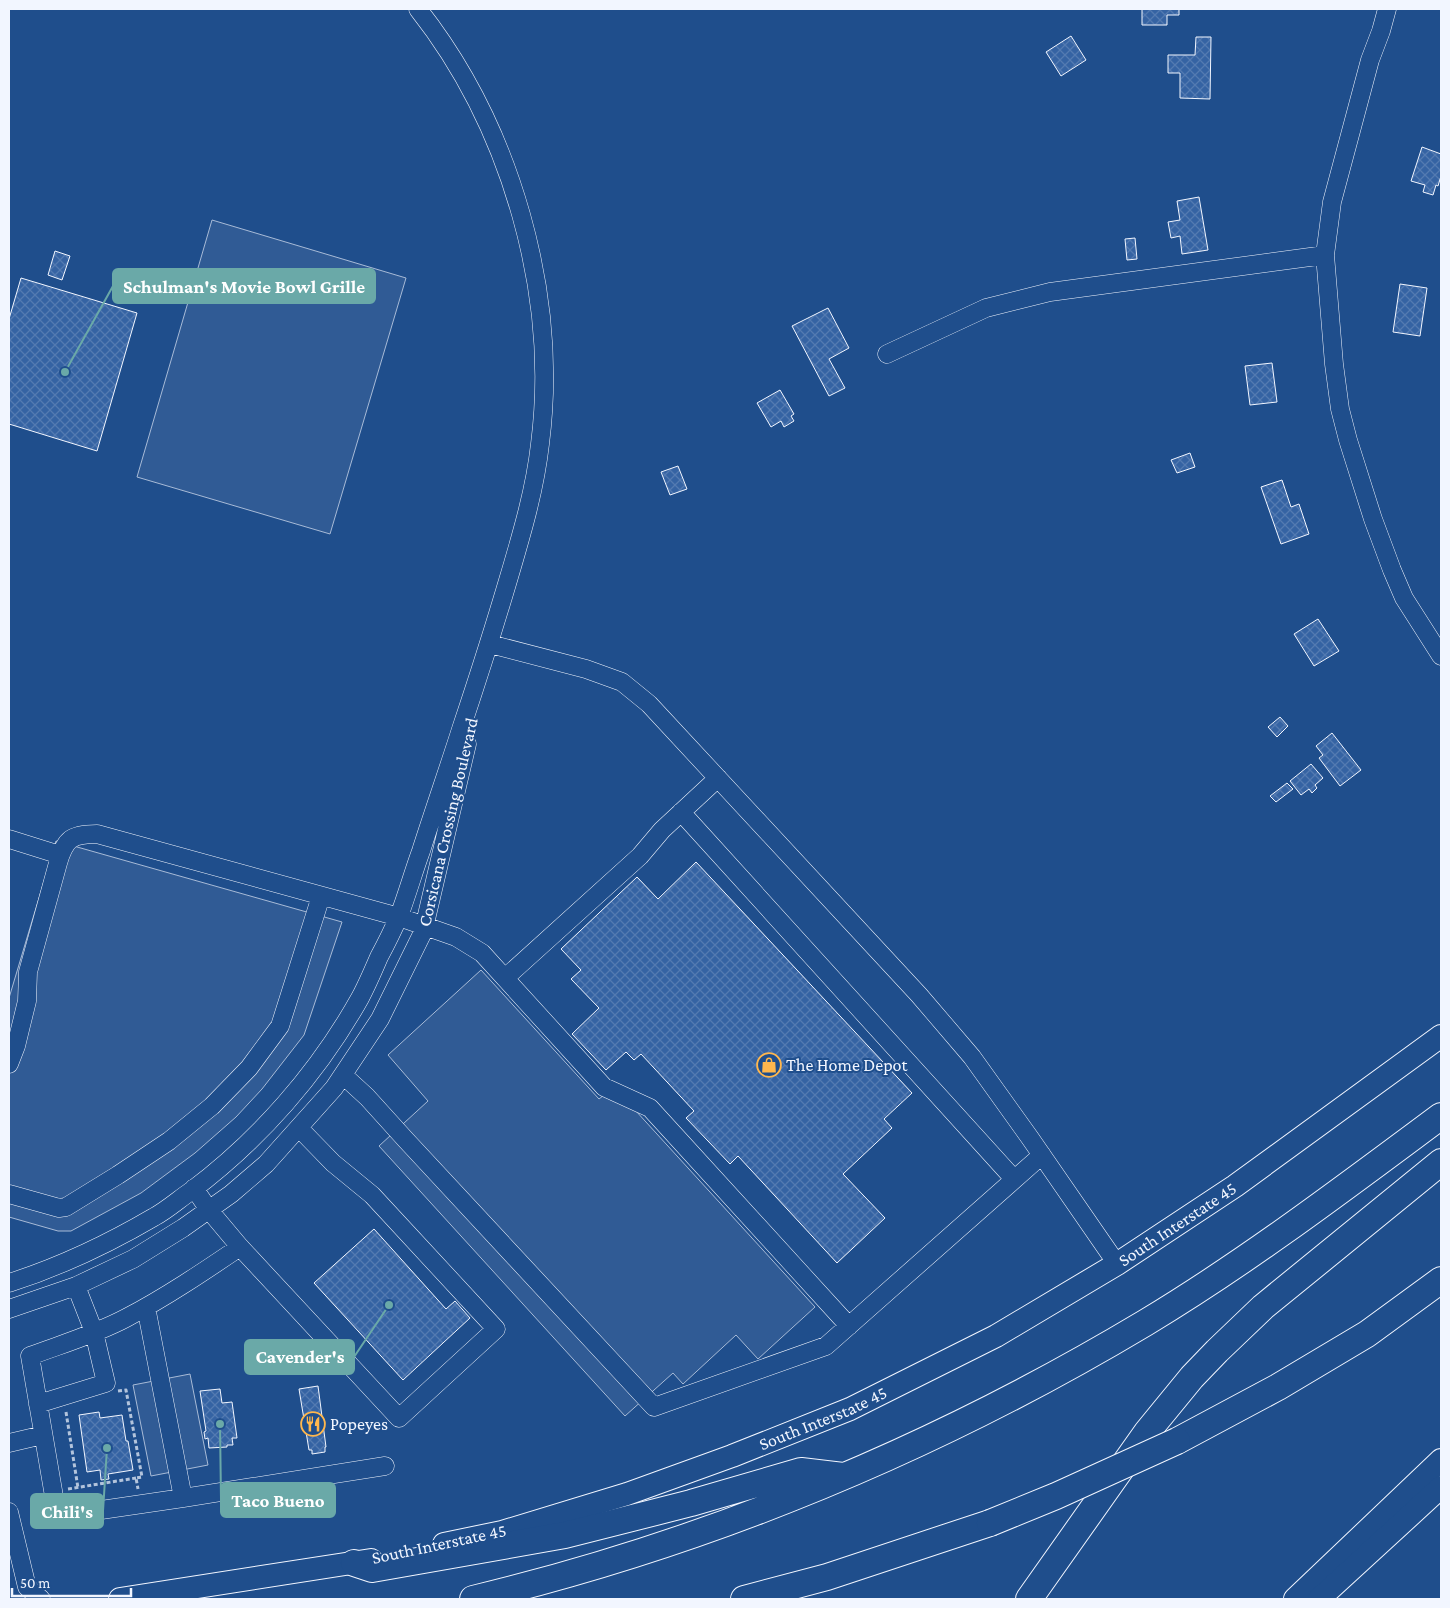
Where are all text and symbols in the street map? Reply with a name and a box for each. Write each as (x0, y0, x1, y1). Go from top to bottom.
callout: Schulman's Movie Bowl Grille (113, 269, 375, 303)
text: Schulman's Movie Bowl Grille (123, 276, 365, 297)
street label: Corsicana Crossing Boulevard (414, 715, 482, 928)
shop icon: The Home Depot (756, 1052, 782, 1078)
place label: The Home Depot (786, 1055, 909, 1075)
street label: South Interstate 45 (1115, 1178, 1240, 1270)
callout: Cavender's (245, 1340, 354, 1374)
text: Cavender's (255, 1346, 345, 1367)
street label: South Interstate 45 (756, 1382, 890, 1454)
restaurant icon: Popeyes (300, 1411, 326, 1437)
place label: Popeyes (330, 1414, 388, 1434)
callout: Taco Bueno (221, 1483, 335, 1517)
text: Taco Bueno (231, 1490, 325, 1511)
callout: Chili's (31, 1494, 103, 1528)
text: Chili's (41, 1501, 93, 1522)
street label: South Interstate 45 (370, 1520, 508, 1568)
scale bar (12, 1566, 131, 1598)
text: 50 m (20, 1575, 50, 1591)

